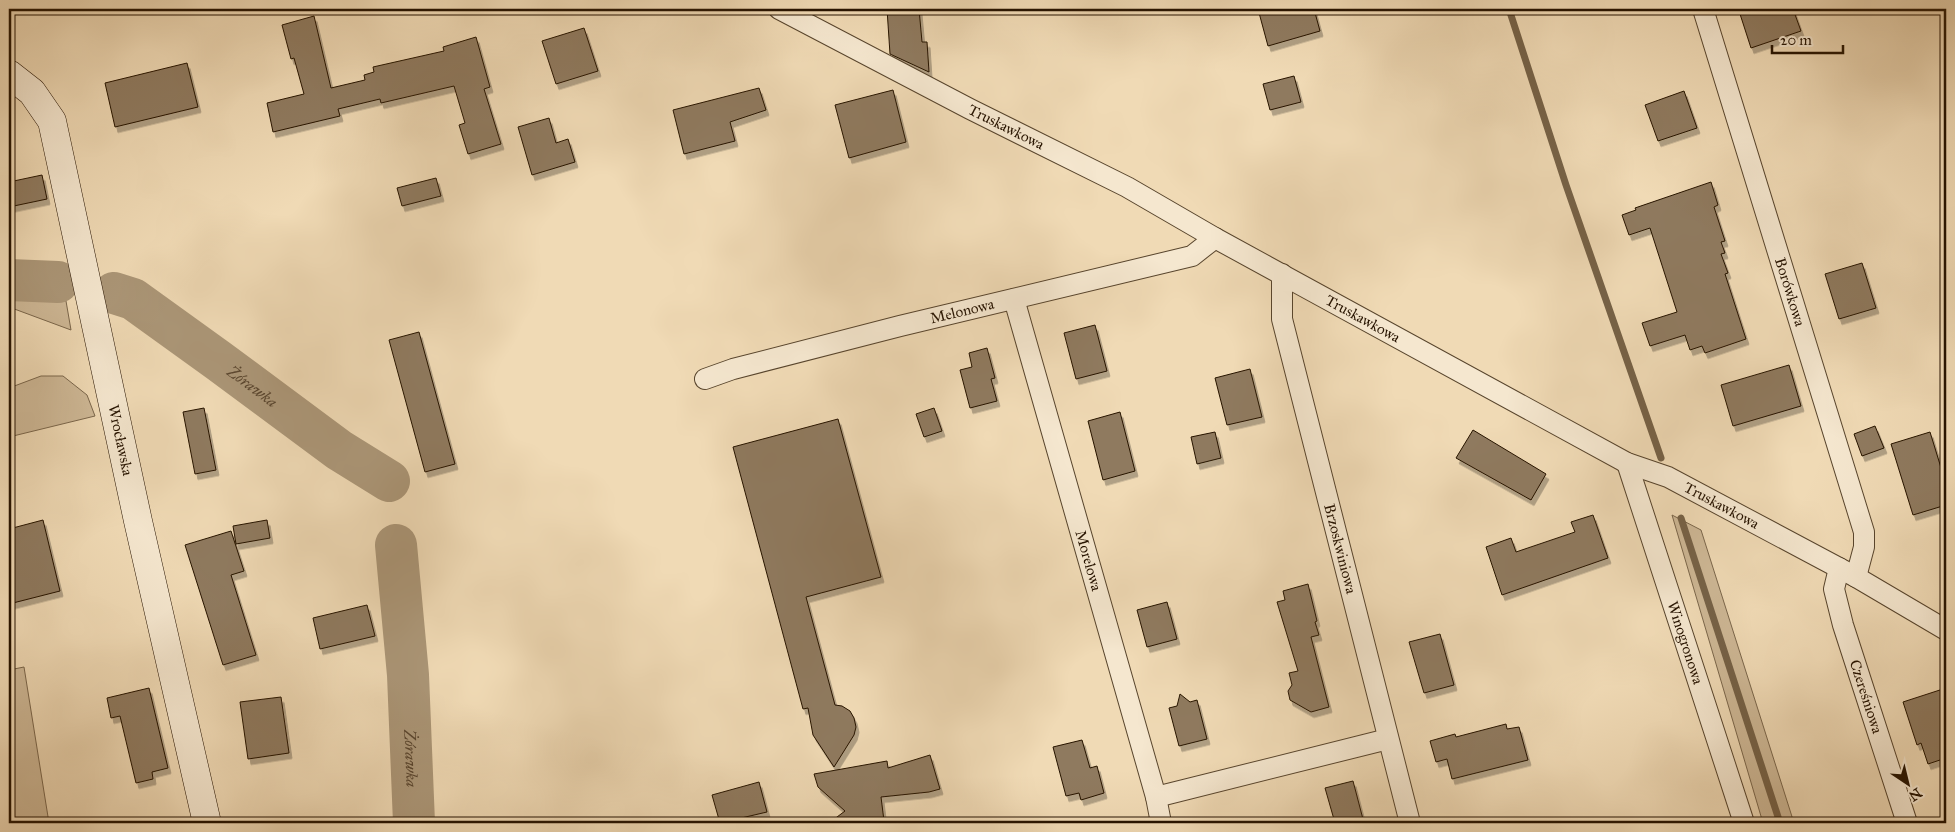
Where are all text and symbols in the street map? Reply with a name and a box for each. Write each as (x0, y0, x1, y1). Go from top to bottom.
scale bar (1772, 22, 1844, 54)
text: 20 m (1780, 31, 1812, 49)
street label: Truskawkowa (965, 101, 1048, 154)
street label: Borówkowa (1771, 255, 1809, 329)
street label: Truskawkowa (1322, 291, 1404, 347)
street label: Melonowa (928, 295, 996, 327)
water label: Żórawka (223, 360, 282, 412)
street label: Wrocławska (104, 403, 137, 478)
street label: Truskawkowa (1681, 478, 1763, 533)
street label: Brzoskwiniowa (1320, 502, 1361, 596)
street label: Morelowa (1071, 528, 1106, 594)
street label: Winogronowa (1664, 599, 1708, 687)
street label: Czereśniowa (1846, 657, 1887, 736)
water label: Żórawka (400, 728, 422, 788)
north arrow (1882, 760, 1932, 810)
text: N (1905, 784, 1925, 805)

